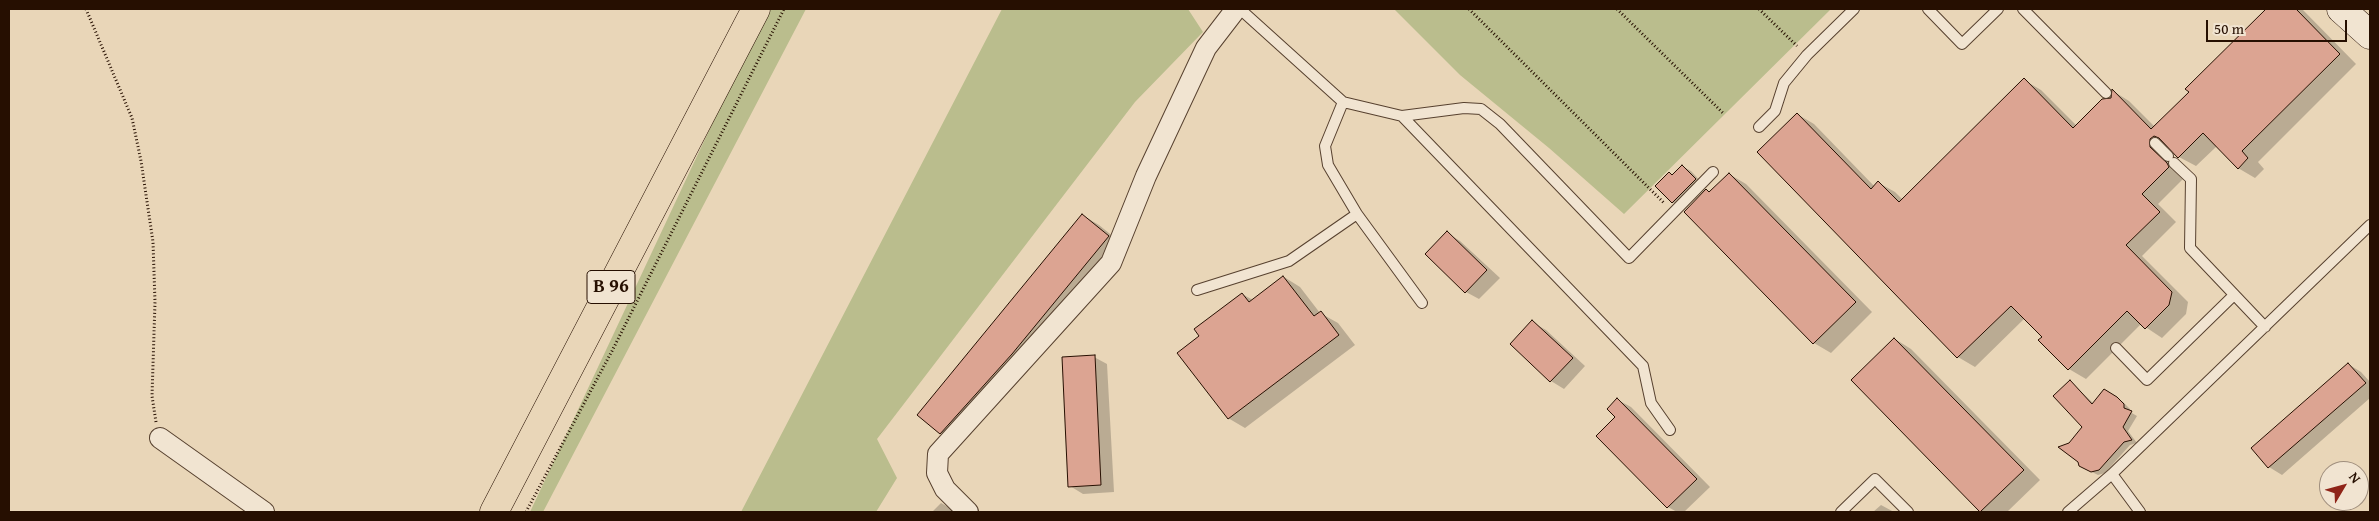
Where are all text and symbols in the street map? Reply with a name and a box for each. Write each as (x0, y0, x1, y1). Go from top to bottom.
scale bar (2209, 10, 2350, 42)
text: 50 m (2214, 18, 2244, 39)
road number: B 96 (587, 270, 635, 304)
north arrow (2319, 461, 2369, 511)
text: N (2344, 468, 2366, 487)

